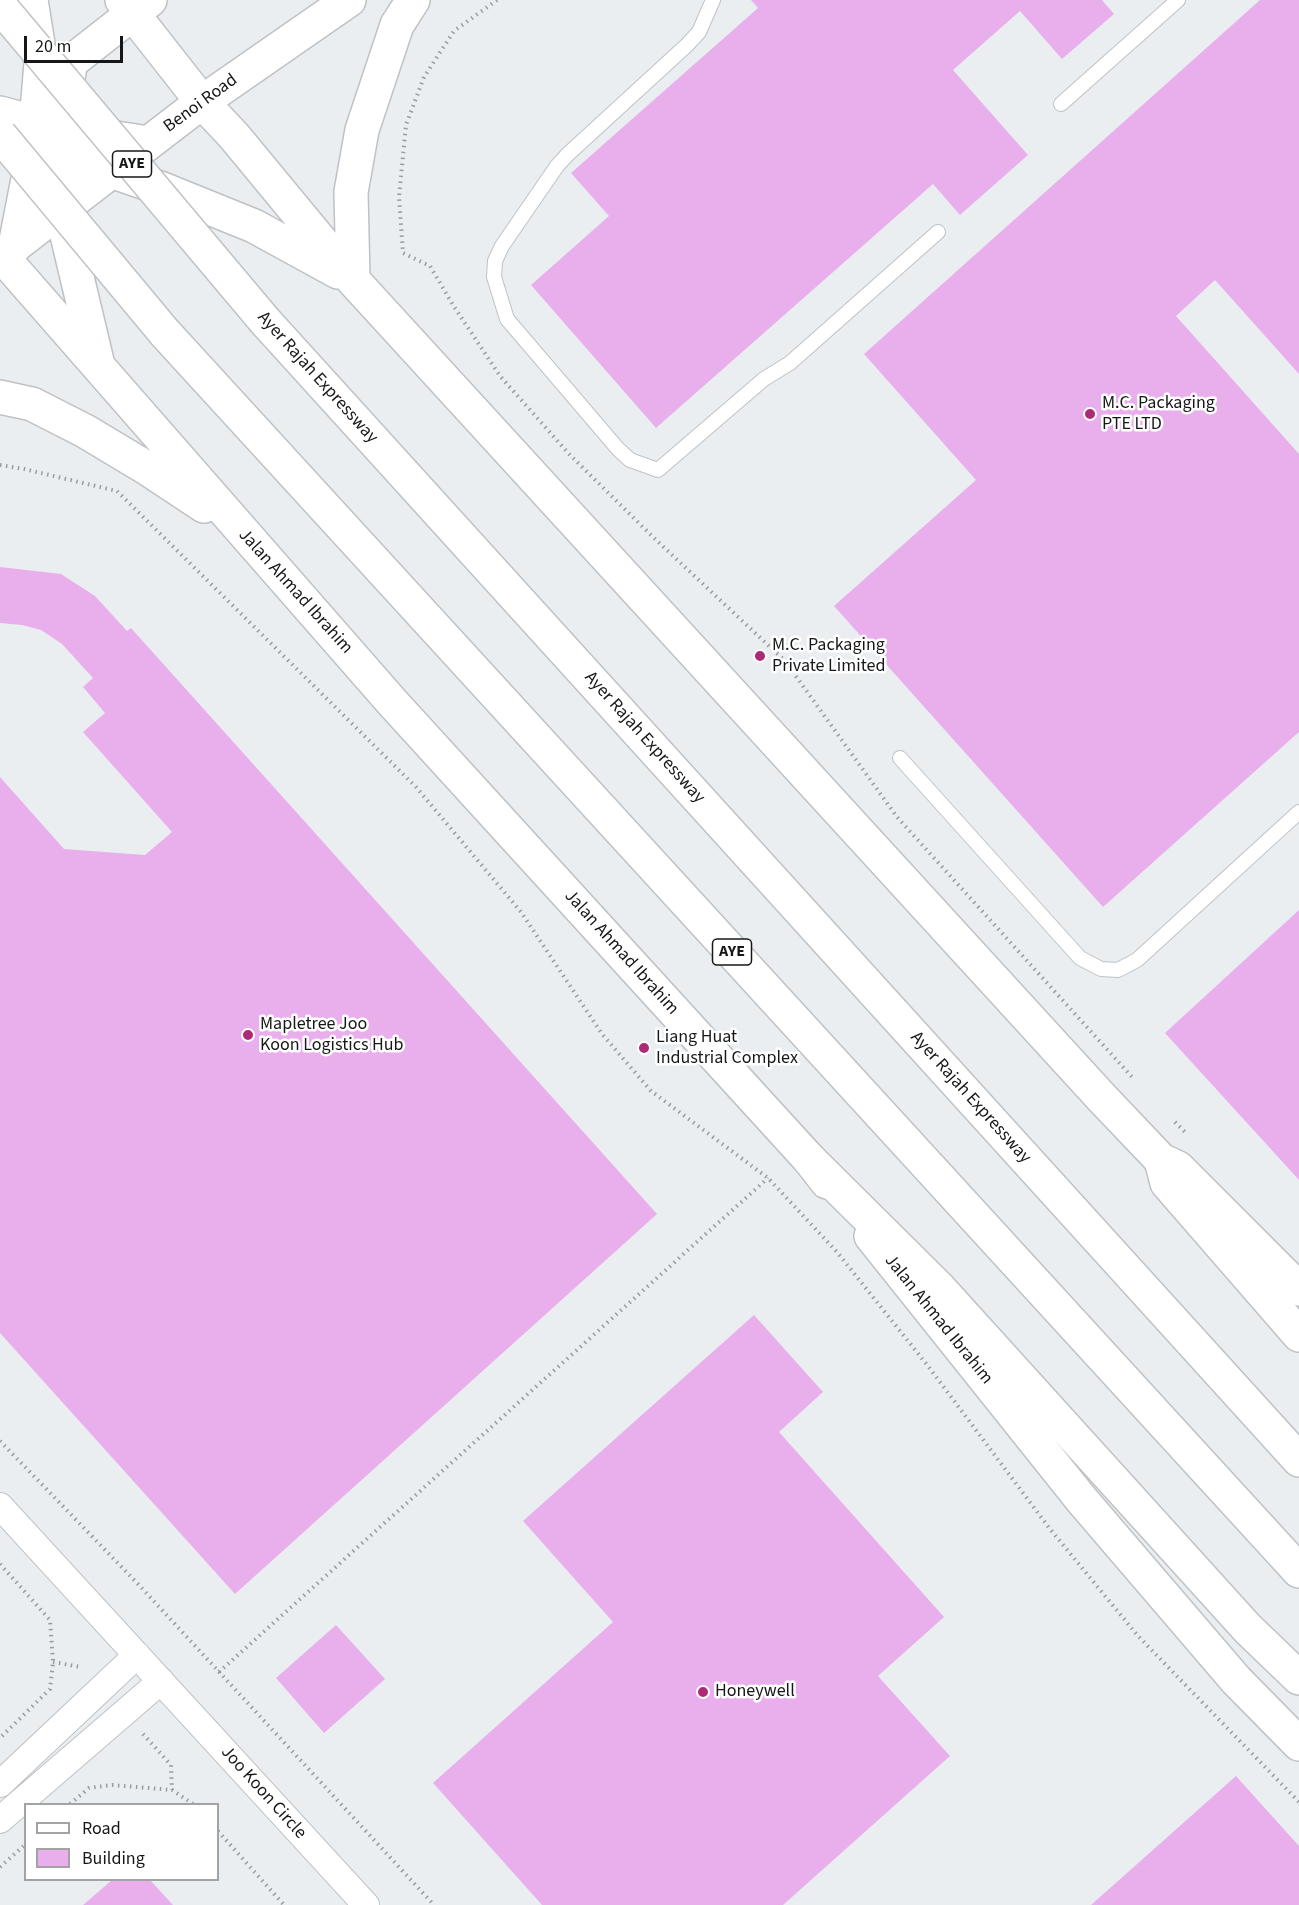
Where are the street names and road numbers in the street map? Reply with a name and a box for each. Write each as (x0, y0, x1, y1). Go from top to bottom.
street label: Benoi Road (160, 70, 242, 138)
road number: AYE (112, 151, 152, 177)
street label: Ayer Rajah Expressway (252, 308, 382, 448)
street label: Jalan Ahmad Ibrahim (233, 525, 357, 659)
street label: Ayer Rajah Expressway (579, 668, 709, 808)
street label: Jalan Ahmad Ibrahim (559, 886, 683, 1020)
road number: AYE (712, 939, 752, 965)
street label: Ayer Rajah Expressway (905, 1028, 1035, 1168)
street label: Jalan Ahmad Ibrahim (879, 1251, 997, 1389)
street label: Joo Koon Circle (216, 1742, 310, 1844)

